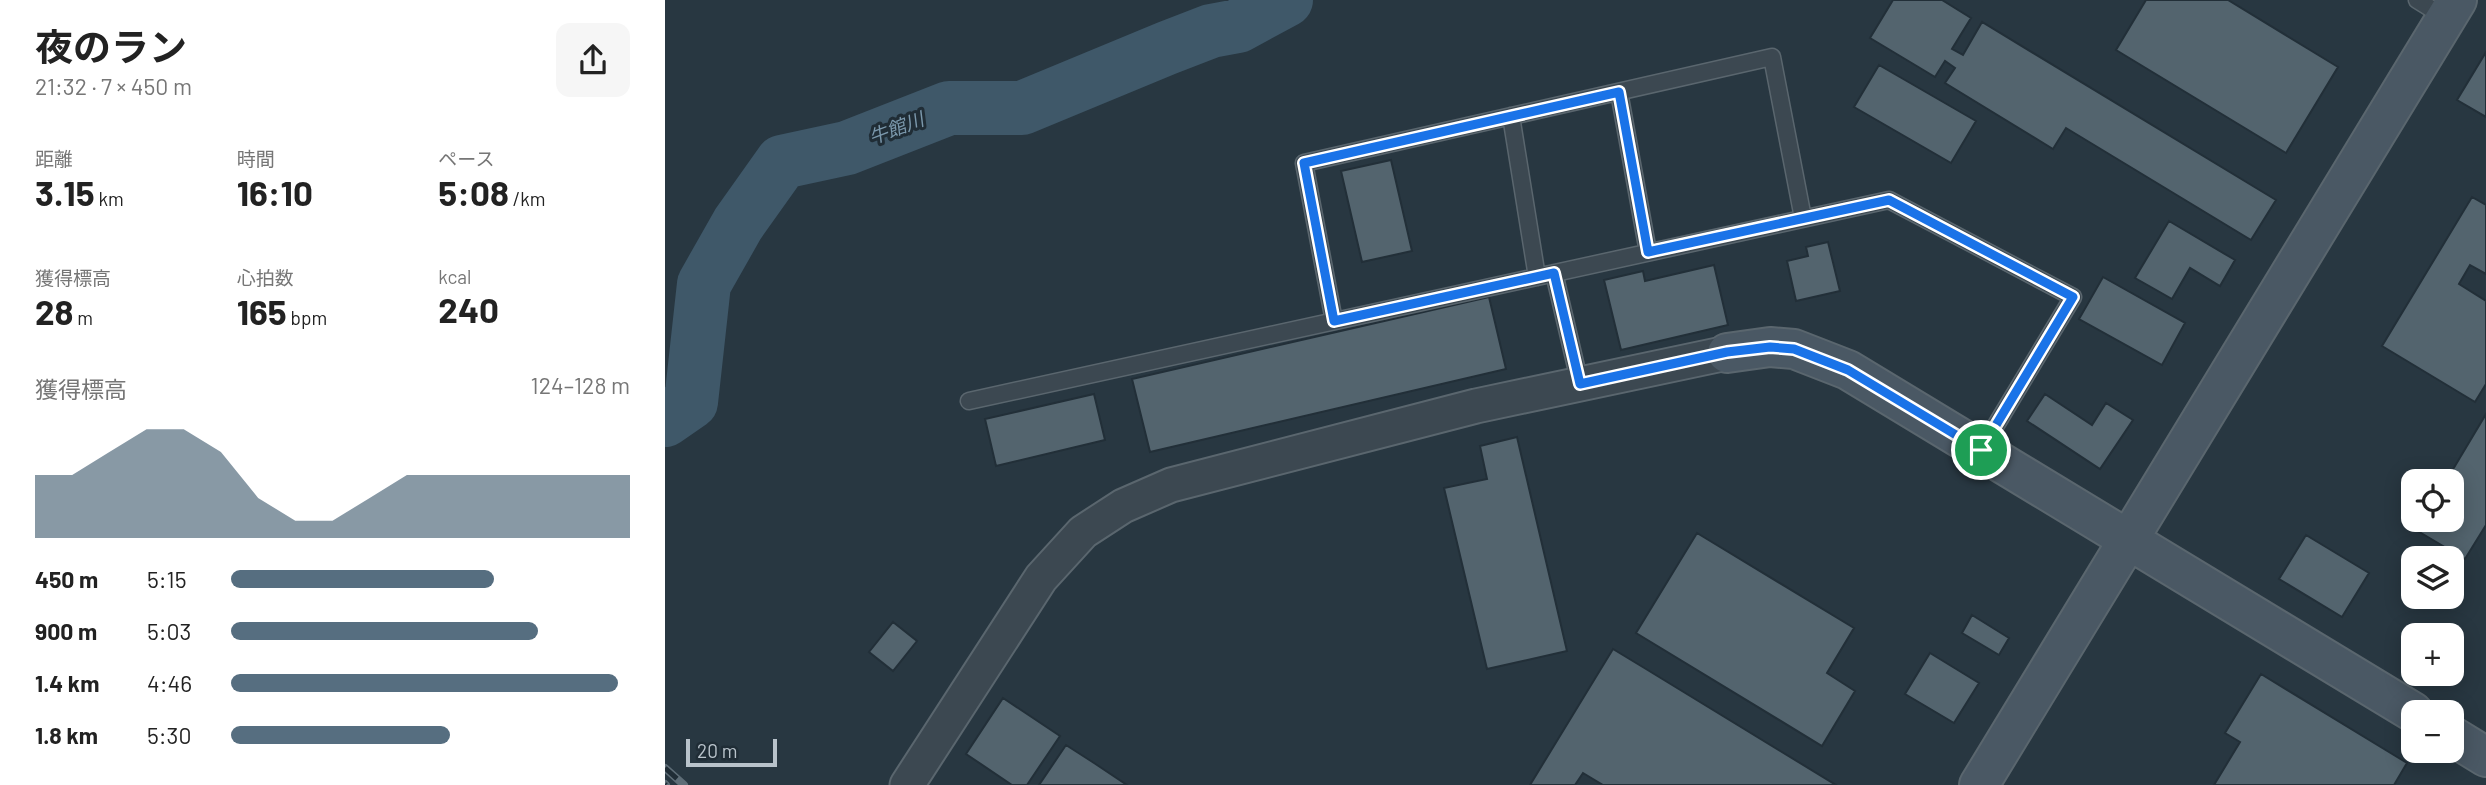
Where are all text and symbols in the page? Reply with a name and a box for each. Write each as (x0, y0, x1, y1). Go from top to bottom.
text: 夜のラン (35, 23, 187, 69)
button: share (556, 23, 630, 97)
text: 21:32 · 7 × 450 m (35, 72, 192, 100)
water label: 牛館川 (865, 106, 928, 148)
text: 距離 (35, 147, 73, 170)
text: 時間 (237, 147, 275, 170)
text: ペース (438, 147, 494, 170)
text: 3.15 (35, 171, 95, 213)
text: 16:10 (237, 171, 313, 213)
text: 5:08 (438, 171, 509, 213)
text: km (95, 187, 124, 210)
text: /km (509, 187, 545, 210)
text: kcal (438, 265, 471, 288)
text: 獲得標高 (35, 266, 111, 289)
text: 心拍数 (237, 266, 294, 289)
text: 240 (438, 288, 499, 330)
text: 28 (35, 290, 74, 332)
text: 165 (237, 290, 287, 332)
text: m (74, 306, 93, 329)
text: bpm (287, 306, 327, 329)
text: 124–128 m (531, 371, 630, 399)
text: 獲得標高 (35, 375, 127, 403)
pin (1951, 420, 2011, 480)
icon: arrive (1962, 431, 2000, 469)
map controls (2401, 469, 2464, 763)
button: locate (2401, 469, 2464, 532)
button: layers (2401, 546, 2464, 609)
text: 450 m (35, 565, 98, 593)
text: 5:15 (147, 565, 187, 593)
text: 900 m (35, 617, 97, 645)
text: 5:03 (147, 617, 191, 645)
button: + (2401, 623, 2464, 686)
text: 1.4 km (35, 669, 99, 697)
text: 4:46 (147, 669, 192, 697)
button: − (2401, 700, 2464, 763)
text: 1.8 km (35, 721, 98, 749)
text: 5:30 (147, 721, 191, 749)
scale bar (686, 736, 777, 768)
text: 20 m (697, 739, 737, 762)

